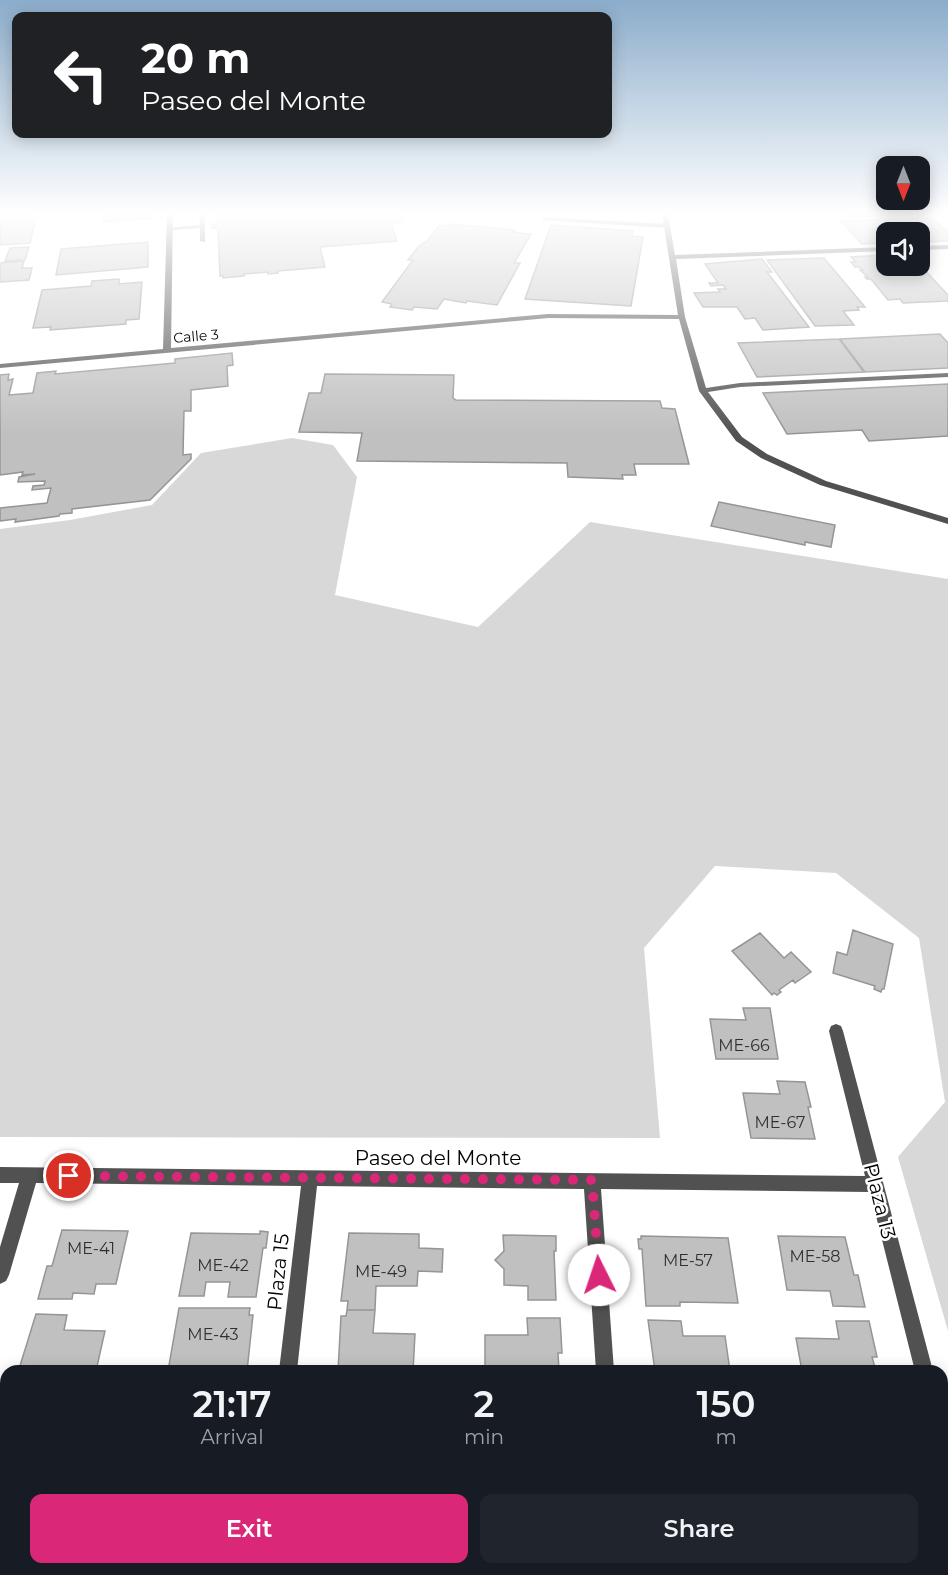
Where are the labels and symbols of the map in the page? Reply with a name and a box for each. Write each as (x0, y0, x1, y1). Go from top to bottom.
north arrow (876, 156, 930, 210)
street label: Calle 3 (172, 325, 220, 347)
house number: ME-66 (718, 1036, 770, 1055)
house number: ME-67 (755, 1113, 805, 1132)
street label: Paseo del Monte (355, 1146, 521, 1170)
pin (43, 1150, 94, 1201)
street label: Plaza 13 (859, 1161, 901, 1241)
street label: Plaza 15 (262, 1232, 294, 1312)
house number: ME-41 (67, 1239, 115, 1258)
position arrow (567, 1243, 631, 1307)
house number: ME-58 (789, 1247, 841, 1266)
house number: ME-57 (663, 1251, 713, 1270)
house number: ME-42 (197, 1256, 249, 1275)
house number: ME-49 (355, 1262, 407, 1281)
house number: ME-43 (187, 1325, 239, 1344)

